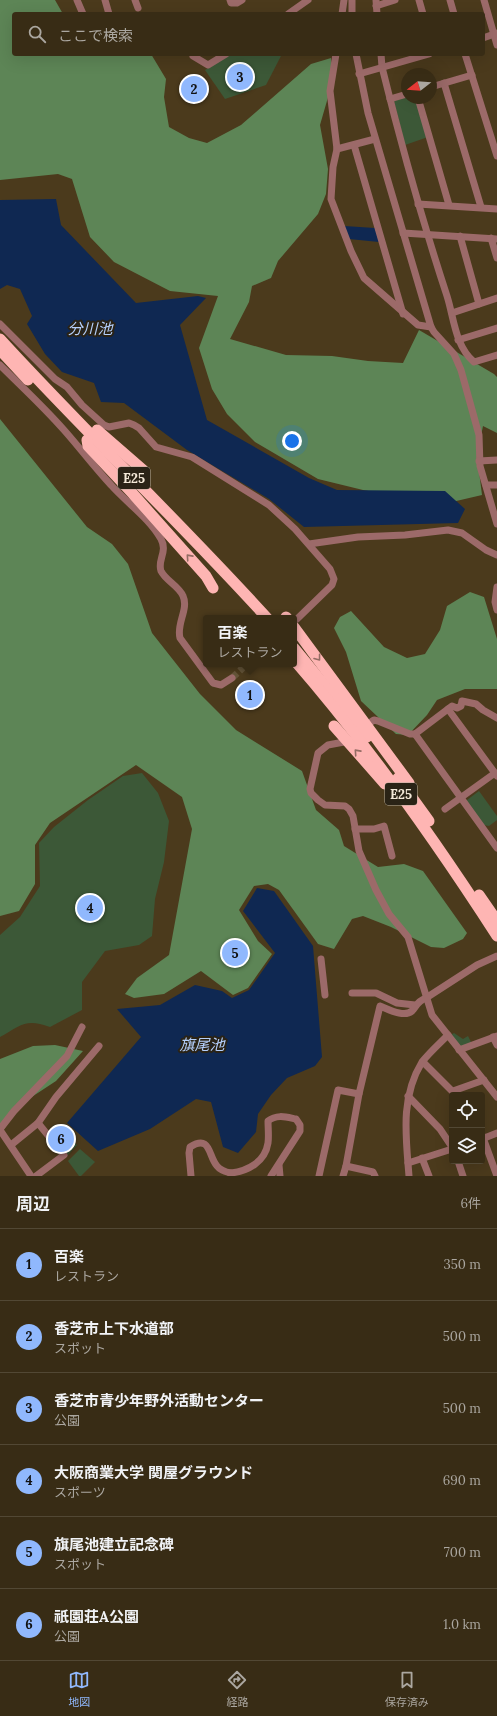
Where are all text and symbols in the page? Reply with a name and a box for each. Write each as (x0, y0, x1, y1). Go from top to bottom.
search box (12, 12, 485, 56)
icon: search (26, 23, 48, 45)
text: ここで検索 (58, 26, 133, 45)
pin: 3 (227, 62, 253, 92)
north arrow (401, 68, 437, 104)
pin: 2 (181, 74, 207, 104)
water label: 分川池 (67, 319, 114, 338)
your location (282, 431, 302, 451)
road number: E25 (118, 467, 150, 489)
one-way arrow (187, 555, 194, 562)
popup (203, 615, 297, 667)
text: 百楽 (217, 623, 248, 642)
text: レストラン (217, 644, 283, 661)
one-way arrow (313, 654, 320, 661)
pin: 1 (237, 680, 263, 710)
one-way arrow (355, 750, 362, 757)
road number: E25 (385, 783, 417, 805)
pin: 4 (77, 893, 103, 923)
pin: 5 (222, 938, 248, 968)
water label: 旗尾池 (179, 1035, 226, 1054)
map controls (449, 1092, 485, 1164)
button: locate (449, 1092, 485, 1128)
pin: 6 (48, 1124, 74, 1154)
button: layers (449, 1128, 485, 1164)
text: 周辺 (16, 1193, 50, 1215)
text: 6件 (460, 1195, 481, 1212)
text: 百楽 (54, 1247, 84, 1266)
text: 1 (26, 1256, 32, 1273)
text: 350 m (444, 1256, 481, 1273)
text: レストラン (54, 1268, 119, 1285)
text: 香芝市上下水道部 (54, 1319, 174, 1338)
text: 2 (26, 1328, 32, 1345)
text: 500 m (443, 1328, 481, 1345)
text: スポット (54, 1340, 106, 1357)
text: 香芝市青少年野外活動センター (54, 1391, 264, 1410)
text: 3 (25, 1400, 33, 1417)
text: 500 m (443, 1400, 481, 1417)
text: 公園 (54, 1412, 80, 1429)
text: 大阪商業大学 関屋グラウンド (54, 1463, 253, 1482)
text: 4 (25, 1472, 33, 1489)
text: 690 m (443, 1472, 481, 1489)
text: スポーツ (54, 1484, 106, 1501)
text: 旗尾池建立記念碑 (54, 1535, 174, 1554)
text: 5 (25, 1544, 33, 1561)
text: 700 m (444, 1544, 481, 1561)
text: スポット (54, 1556, 106, 1573)
text: 祇園荘A公園 (54, 1607, 139, 1626)
text: 6 (25, 1616, 33, 1633)
text: 1.0 km (443, 1616, 481, 1633)
text: 公園 (54, 1628, 80, 1645)
tab: 地図 (68, 1669, 90, 1709)
tab: 経路 (226, 1669, 248, 1709)
tab: 保存済み (385, 1669, 429, 1709)

